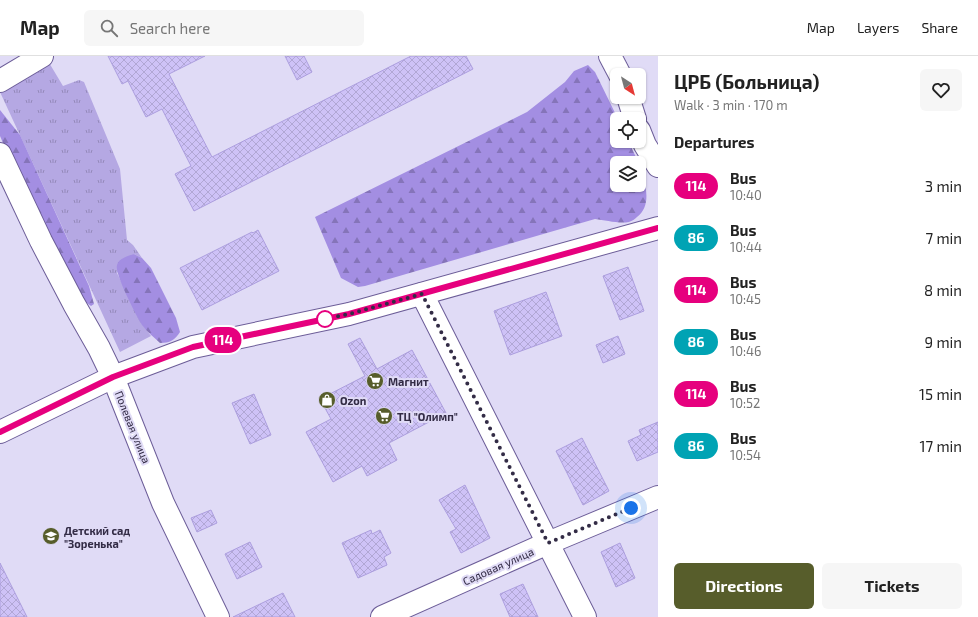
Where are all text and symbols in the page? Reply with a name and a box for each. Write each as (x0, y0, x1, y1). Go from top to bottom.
search box (84, 10, 364, 46)
text: Map (20, 16, 60, 39)
icon: search (98, 17, 120, 39)
text: Search here (130, 19, 210, 37)
text: Map (807, 19, 835, 36)
text: Layers (857, 19, 899, 36)
text: Share (921, 19, 958, 36)
north arrow (610, 68, 646, 104)
map controls (610, 68, 646, 192)
button: heart (920, 69, 962, 111)
text: ЦРБ (Больница) (674, 70, 820, 93)
text: Walk · 3 min · 170 m (674, 97, 788, 113)
button: locate (610, 112, 646, 148)
text: Departures (674, 133, 754, 151)
button: layers (610, 156, 646, 192)
text: Bus (730, 169, 756, 187)
text: 114 (685, 177, 707, 194)
text: 3 min (925, 177, 962, 195)
text: 10:40 (730, 187, 762, 203)
text: Bus (730, 221, 756, 239)
text: 86 (688, 229, 704, 246)
text: 7 min (925, 229, 962, 247)
text: 10:44 (730, 239, 762, 255)
text: Bus (730, 273, 756, 291)
text: 114 (685, 281, 707, 298)
text: 8 min (924, 281, 962, 299)
text: 10:45 (730, 291, 761, 307)
unlabelled marker (316, 310, 334, 328)
text: Bus (730, 325, 756, 343)
line badge: 114 (200, 327, 246, 353)
text: 114 (212, 331, 234, 348)
text: 86 (688, 333, 704, 350)
text: 9 min (924, 333, 962, 351)
text: 10:46 (730, 343, 762, 359)
supermarket icon: Магнит (365, 371, 385, 391)
place label: Магнит (388, 375, 429, 388)
text: Bus (730, 377, 756, 395)
text: 114 (685, 385, 707, 402)
text: 15 min (919, 385, 962, 403)
street label: Полевая улица (112, 389, 153, 466)
shop icon: Ozon (317, 390, 337, 410)
place label: Ozon (340, 394, 366, 407)
text: 10:52 (730, 395, 760, 411)
supermarket icon: ТЦ "Олимп" (374, 406, 394, 426)
place label: ТЦ "Олимп" (397, 410, 458, 423)
text: Bus (730, 429, 756, 447)
text: 86 (688, 437, 704, 454)
text: 17 min (919, 437, 962, 455)
text: 10:54 (730, 447, 761, 463)
your location (621, 498, 641, 518)
place label: Детский сад "Зоренька" (64, 524, 130, 550)
school or university icon: Детский сад "Зоренька" (41, 526, 61, 546)
street label: Садовая улица (460, 545, 536, 588)
button: Directions (674, 563, 814, 609)
button: Tickets (822, 563, 962, 609)

